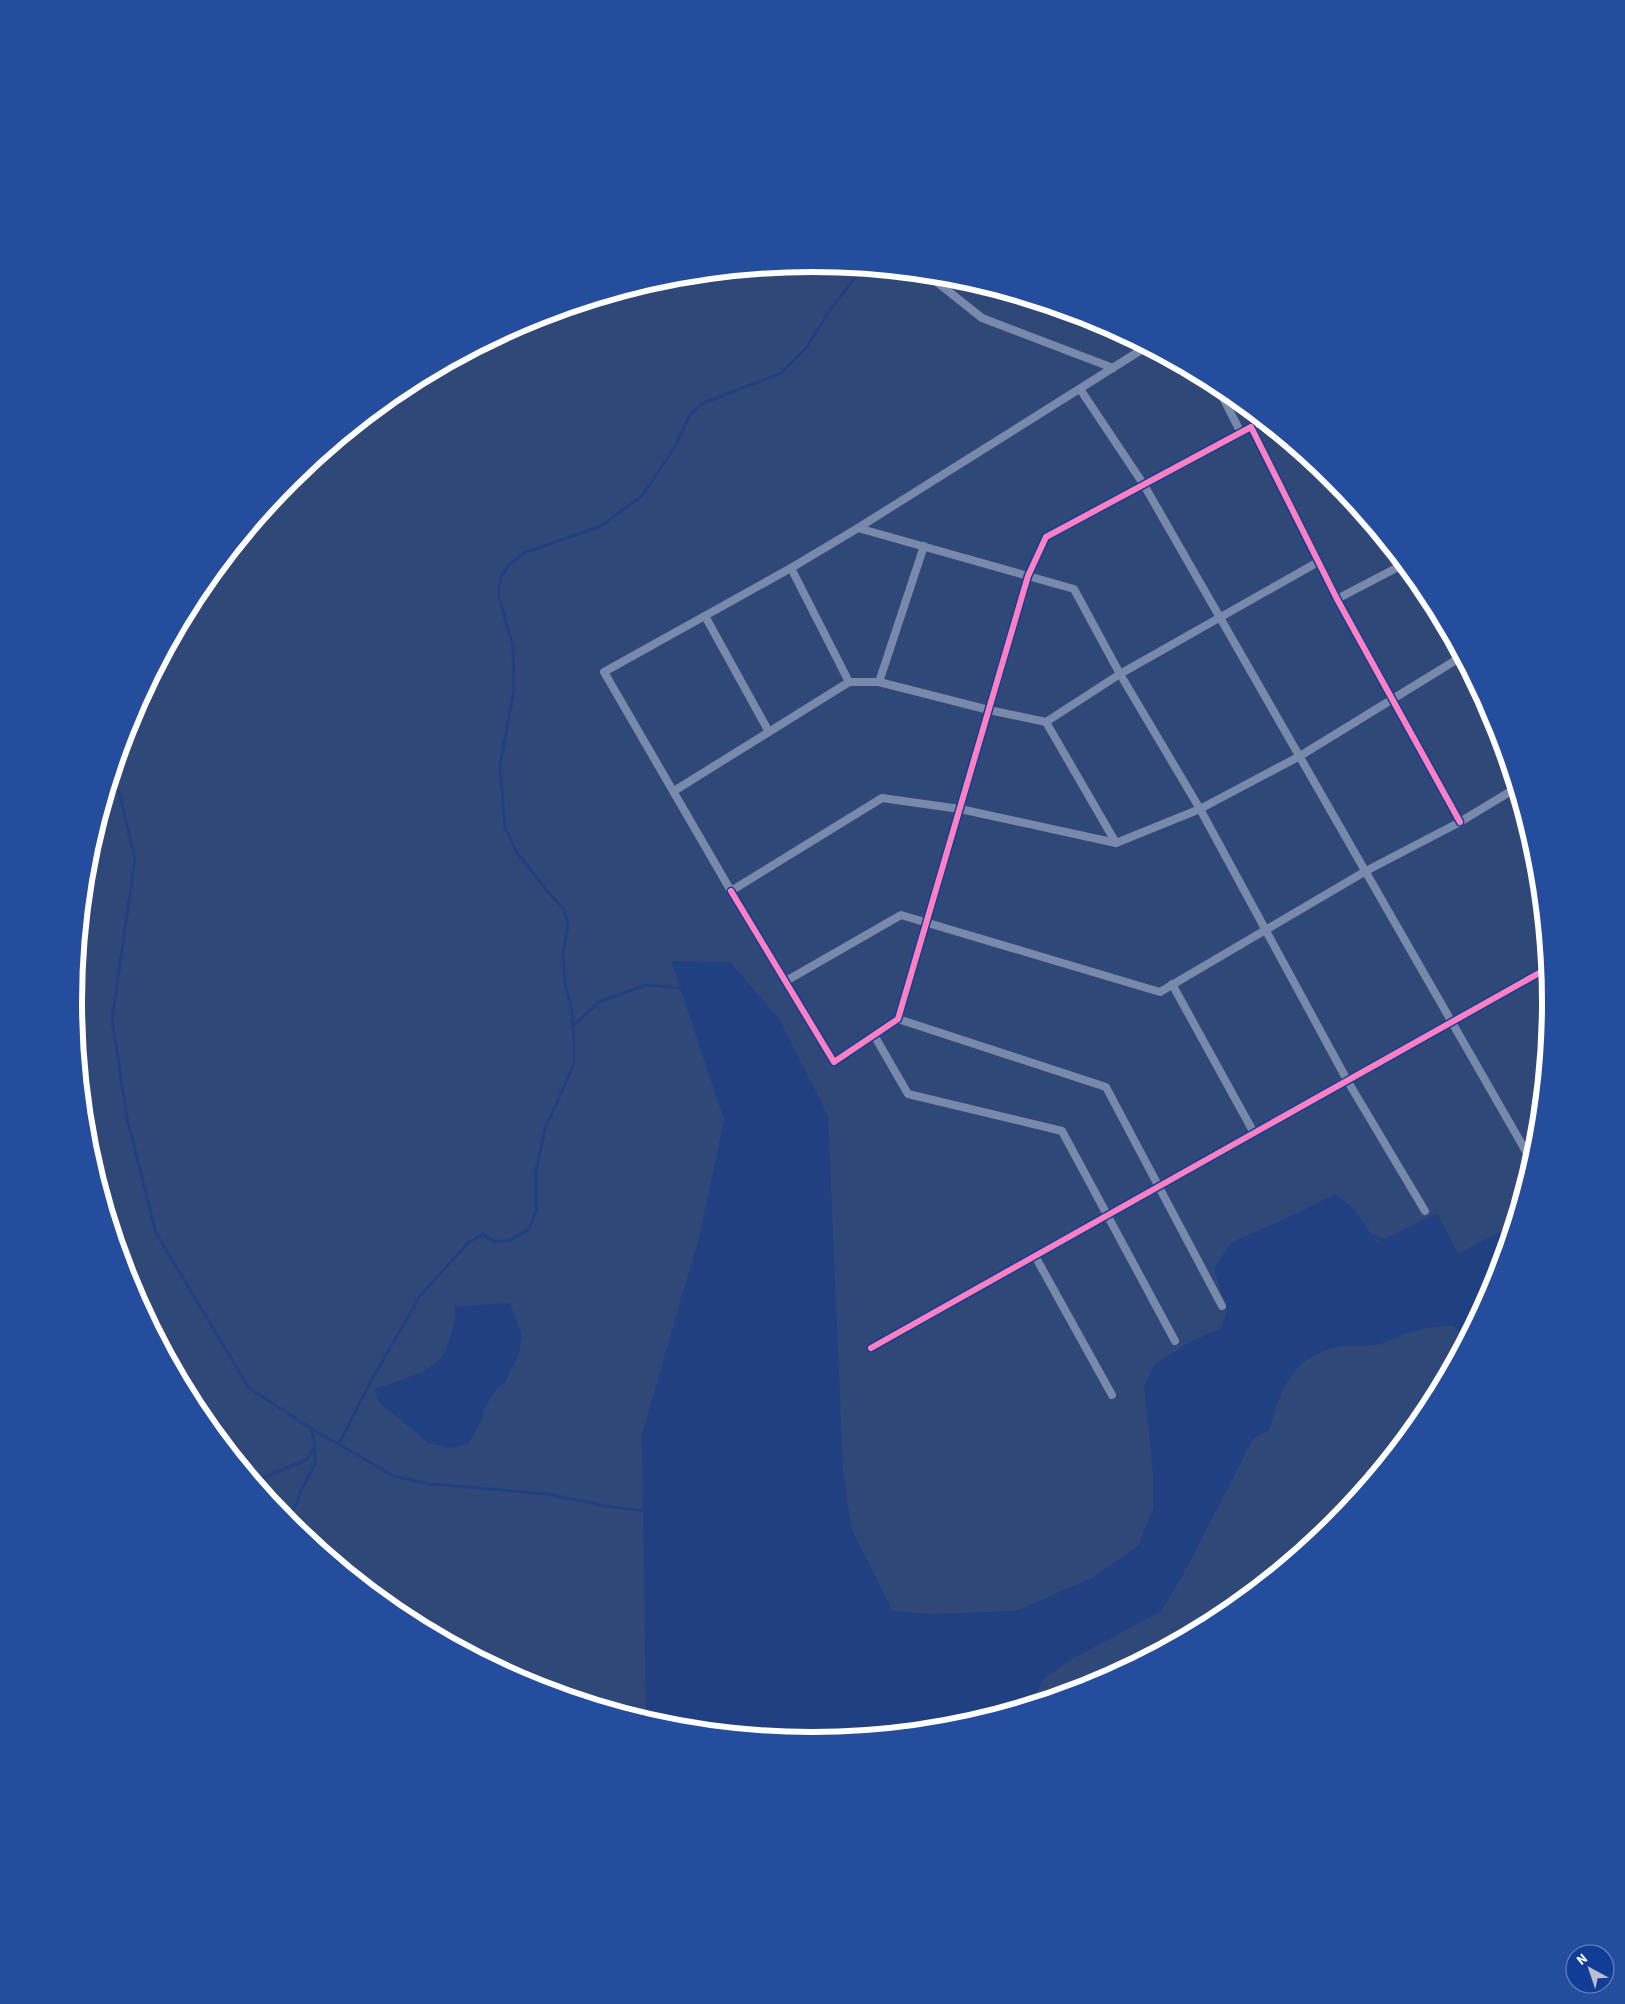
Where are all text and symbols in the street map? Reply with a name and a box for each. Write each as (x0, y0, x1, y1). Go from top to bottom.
north arrow (1565, 1944, 1615, 1994)
text: N (1572, 1949, 1592, 1970)

